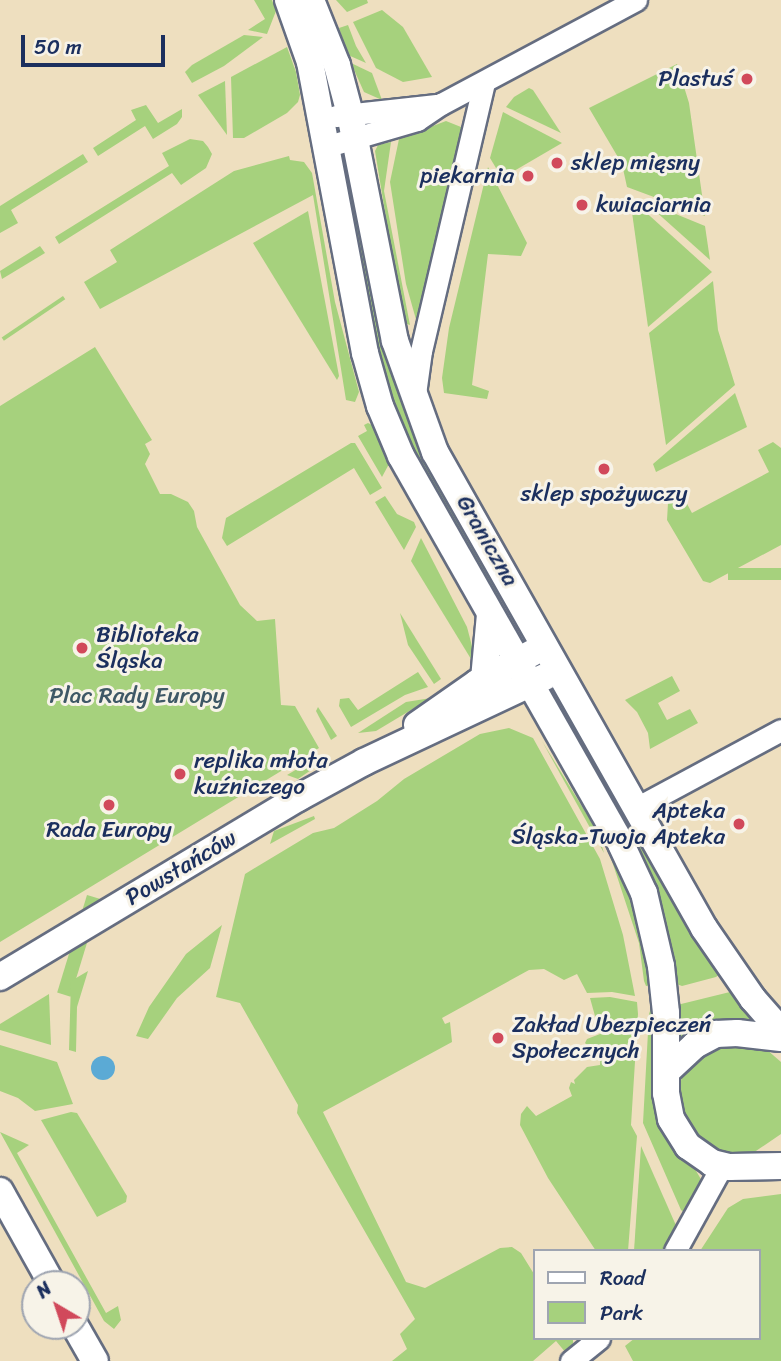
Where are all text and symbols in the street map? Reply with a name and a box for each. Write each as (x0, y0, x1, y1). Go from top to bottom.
scale bar (24, 21, 168, 65)
text: 50 m (34, 28, 82, 66)
place label: Plastuś (658, 65, 733, 93)
marker: Plastuś (739, 71, 755, 87)
place label: sklep mięsny (571, 149, 701, 177)
marker: sklep mięsny (549, 155, 565, 171)
place label: piekarnia (420, 162, 514, 190)
marker: piekarnia (520, 168, 536, 184)
place label: kwiaciarnia (596, 191, 711, 219)
marker: kwiaciarnia (574, 197, 590, 213)
marker: sklep spożywczy (596, 461, 612, 477)
place label: sklep spożywczy (521, 480, 687, 508)
street label: Graniczna (450, 491, 524, 591)
place label: Biblioteka Śląska (96, 621, 199, 675)
marker: Biblioteka Śląska (74, 640, 90, 656)
park label: Plac Rady Europy (49, 682, 225, 710)
place label: replika młota kuźniczego (194, 747, 329, 801)
marker: replika młota kuźniczego (172, 766, 188, 782)
marker: Rada Europy (101, 797, 117, 813)
place label: Apteka Śląska-Twoja Apteka (511, 797, 725, 851)
place label: Rada Europy (46, 816, 172, 844)
marker: Apteka Śląska-Twoja Apteka (731, 816, 747, 832)
street label: Powstańców (121, 824, 241, 912)
place label: Zakład Ubezpieczeń Społecznych (512, 1011, 712, 1065)
marker: Zakład Ubezpieczeń Społecznych (490, 1030, 506, 1046)
legend (532, 1249, 760, 1340)
text: Road (600, 1259, 645, 1297)
north arrow (21, 1270, 91, 1340)
text: N (28, 1273, 59, 1307)
text: Park (600, 1294, 643, 1332)

